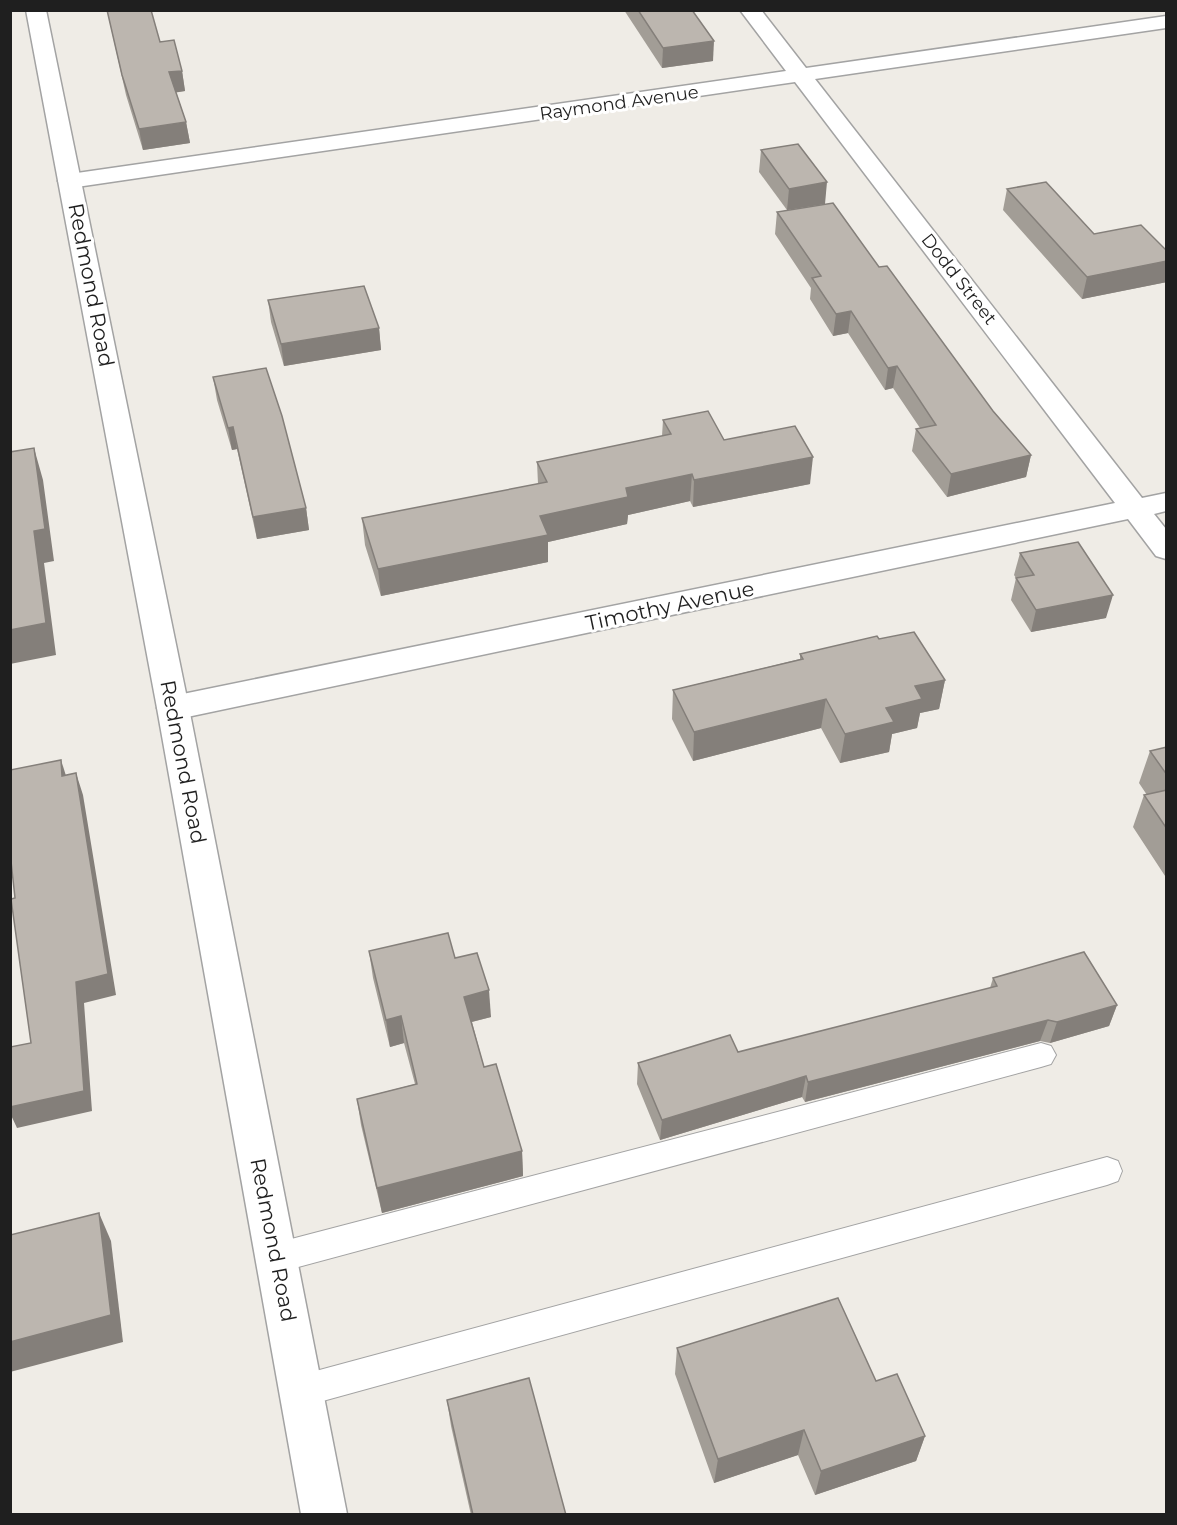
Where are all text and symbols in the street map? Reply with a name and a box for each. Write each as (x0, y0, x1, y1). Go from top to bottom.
street label: Raymond Avenue (538, 81, 700, 125)
street label: Redmond Road (63, 201, 120, 369)
street label: Dodd Street (917, 229, 1001, 329)
street label: Timothy Avenue (583, 575, 756, 636)
street label: Redmond Road (155, 678, 212, 846)
street label: Redmond Road (245, 1156, 302, 1324)

